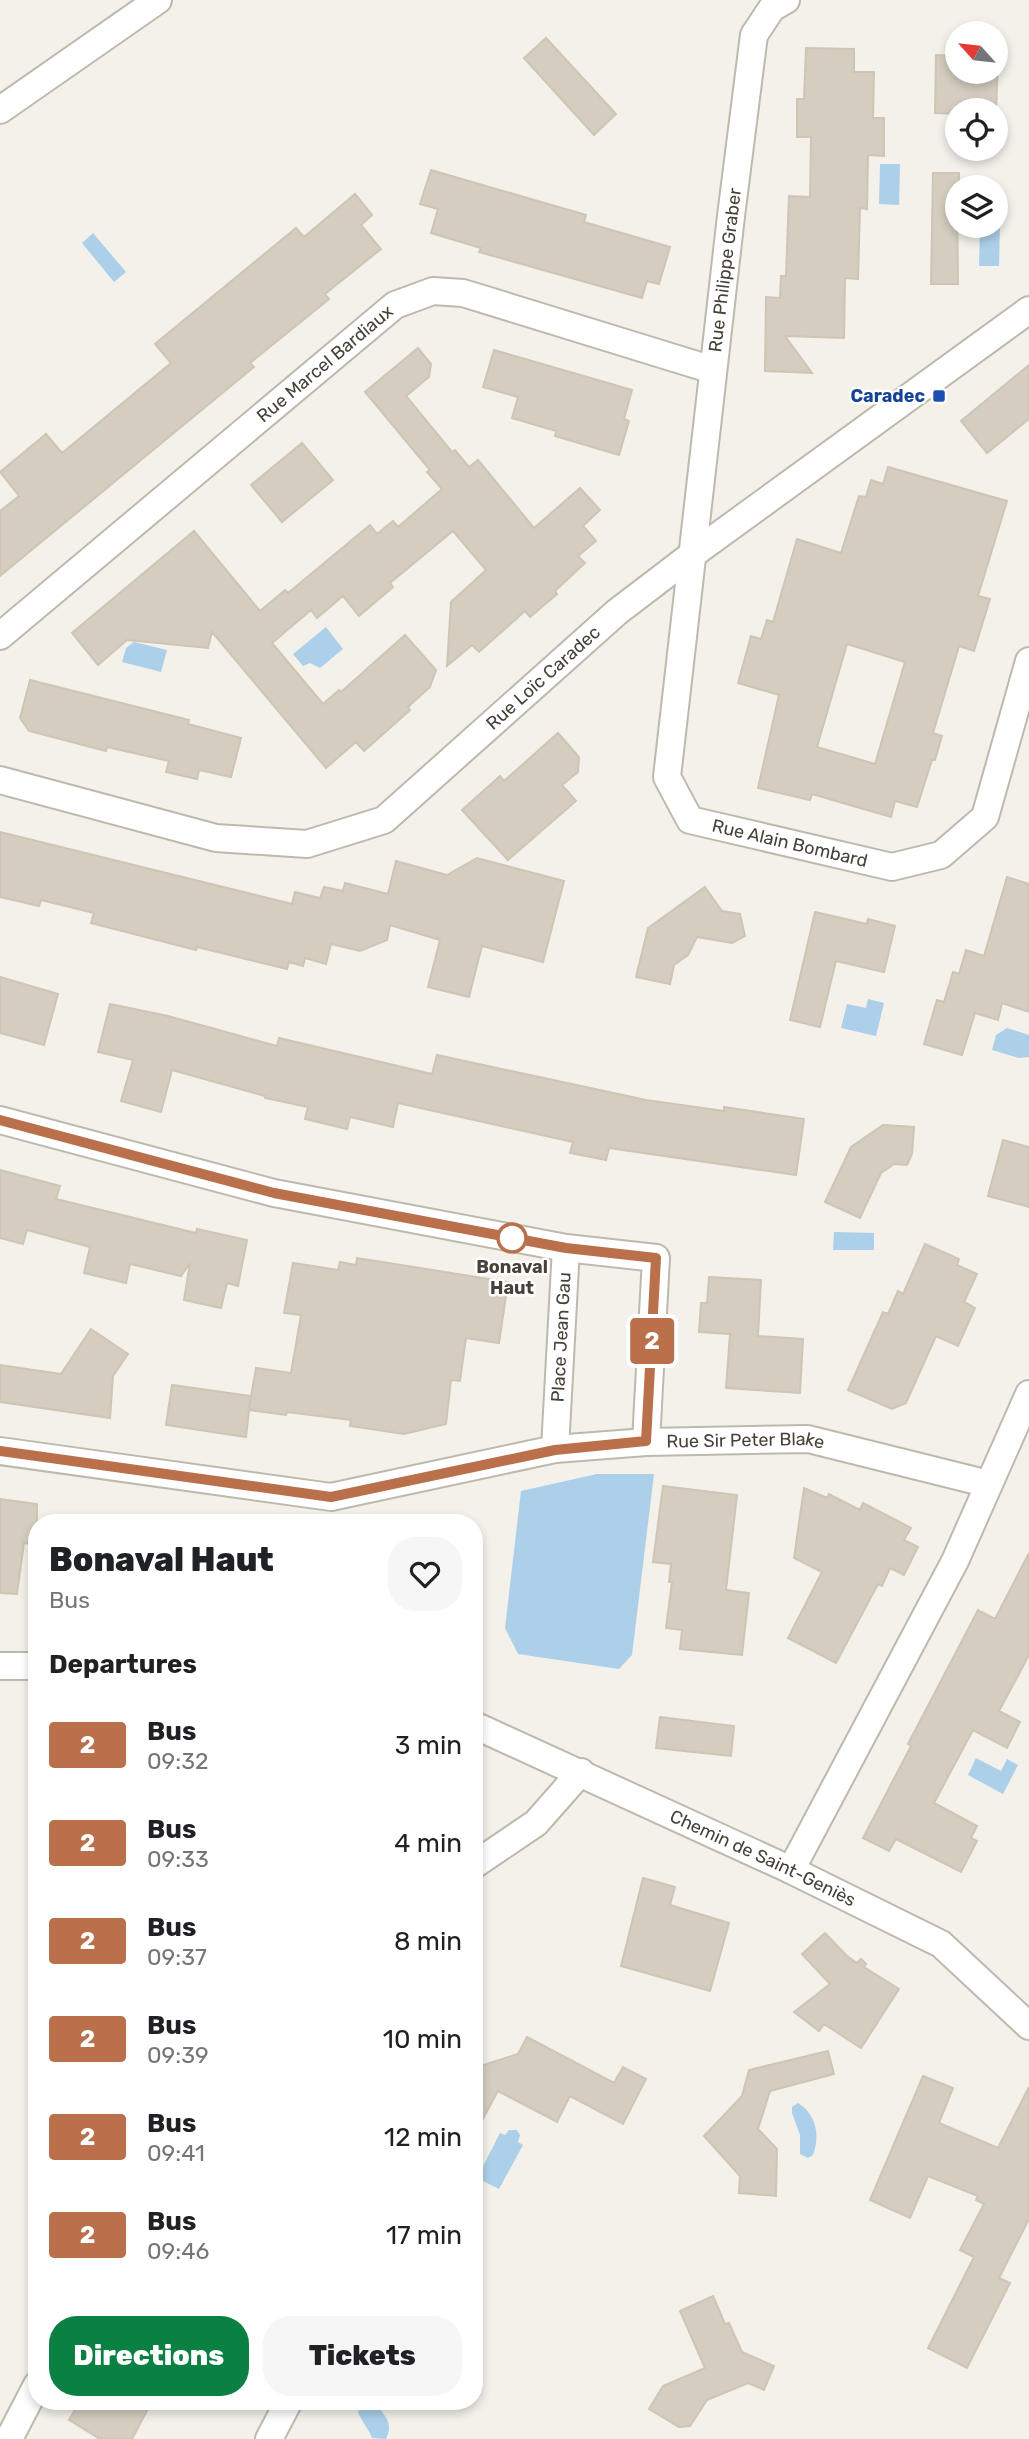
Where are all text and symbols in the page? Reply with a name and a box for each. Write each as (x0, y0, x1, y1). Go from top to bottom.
north arrow (945, 21, 1008, 84)
map controls (945, 21, 1008, 238)
button: locate (945, 98, 1008, 161)
button: layers (945, 175, 1008, 238)
street label: Rue Philippe Graber (704, 187, 746, 353)
street label: Rue Marcel Bardiaux (252, 300, 398, 427)
place label: Caradec (850, 385, 925, 407)
marker: Caradec (931, 388, 947, 404)
street label: Rue Loïc Caradec (482, 621, 605, 734)
street label: Rue Alain Bombard (710, 814, 870, 872)
marker: Bonaval Haut (497, 1223, 527, 1253)
place label: Bonaval Haut (476, 1256, 548, 1299)
street label: Place Jean Gau (547, 1272, 576, 1403)
line badge: 2 (629, 1318, 675, 1364)
text: 2 (644, 1327, 660, 1355)
street label: Rue Sir Peter Blake (666, 1428, 827, 1454)
button: heart (388, 1537, 462, 1611)
text: Bonaval Haut (49, 1540, 274, 1579)
text: Bus (49, 1586, 90, 1614)
text: Departures (49, 1649, 197, 1680)
text: Bus (147, 1716, 196, 1747)
text: 3 min (395, 1730, 462, 1761)
text: 2 (80, 1731, 95, 1759)
text: 09:32 (147, 1747, 208, 1775)
street label: Chemin de Saint-Geniès (666, 1805, 859, 1911)
text: Bus (147, 1814, 196, 1845)
text: 4 min (394, 1828, 462, 1859)
text: 2 (80, 1829, 95, 1857)
text: 09:33 (147, 1845, 209, 1873)
text: Bus (147, 1912, 196, 1943)
text: 8 min (394, 1926, 462, 1957)
text: 2 (80, 1927, 95, 1955)
text: 09:37 (147, 1943, 207, 1971)
text: Bus (147, 2010, 196, 2041)
text: 10 min (383, 2024, 462, 2055)
text: 2 (80, 2025, 95, 2053)
text: 09:39 (147, 2041, 209, 2069)
text: Bus (147, 2108, 196, 2139)
text: 12 min (384, 2122, 462, 2153)
text: 2 (80, 2123, 95, 2151)
text: 09:41 (147, 2139, 205, 2167)
text: Bus (147, 2206, 196, 2237)
text: 17 min (386, 2220, 462, 2251)
text: 2 (80, 2221, 95, 2249)
text: 09:46 (147, 2237, 209, 2265)
button: Directions (49, 2316, 249, 2396)
button: Tickets (263, 2316, 462, 2396)

